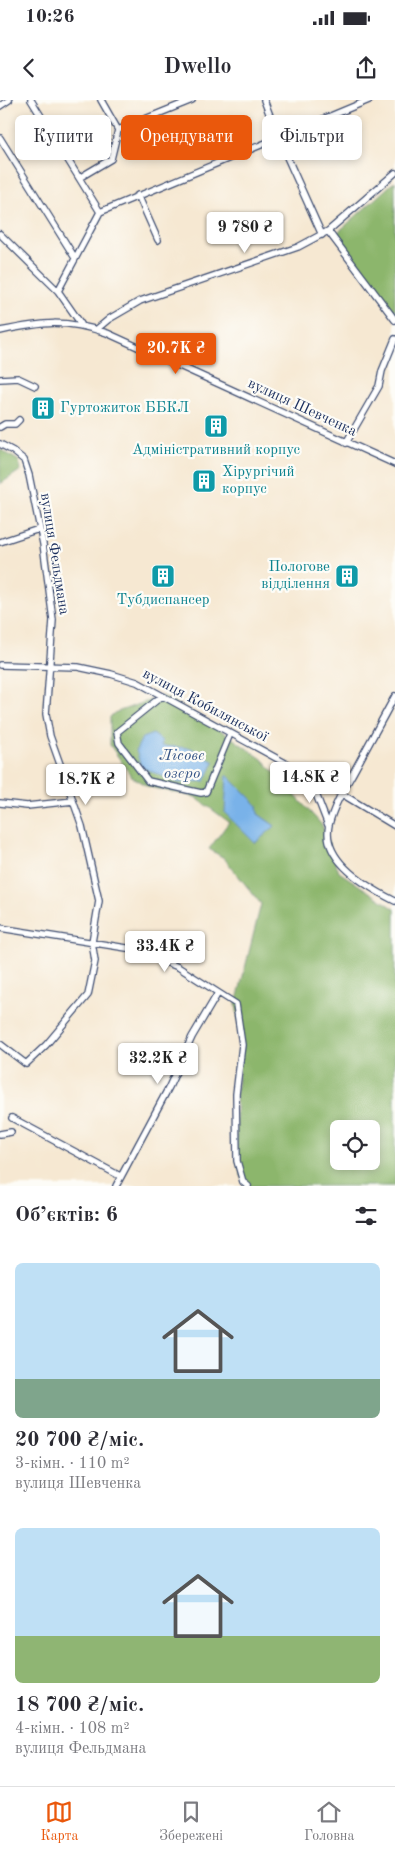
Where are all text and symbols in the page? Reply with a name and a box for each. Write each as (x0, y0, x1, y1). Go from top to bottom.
text: 10:26 (25, 8, 74, 27)
icon: back (15, 54, 43, 82)
icon: share (352, 54, 380, 82)
text: Dwello (163, 56, 232, 78)
chip: Купити (15, 115, 111, 160)
chip: Орендувати (121, 115, 252, 160)
chip: Фільтри (262, 115, 362, 160)
pin: 9 780 ₴ (199, 212, 291, 254)
text: 9 780 ₴ (218, 220, 272, 236)
pin: 20.7K ₴ (130, 332, 222, 375)
text: 20.7K ₴ (147, 341, 205, 357)
street label: вулиця Шевченка (245, 376, 359, 440)
building icon: Гуртожиток ББКЛ (30, 395, 56, 421)
place label: Гуртожиток ББКЛ (60, 401, 189, 416)
building icon: Адміністративний корпус (203, 413, 229, 439)
place label: Адміністративний корпус (132, 443, 301, 458)
place label: Хірургічий корпус (222, 465, 295, 497)
building icon: Хірургічий корпус (191, 468, 217, 494)
street label: вулиця Фельдмана (37, 492, 71, 617)
place label: Пологове відділення (261, 560, 330, 592)
building icon: Тубдиспансер (150, 563, 176, 589)
building icon: Пологове відділення (334, 563, 360, 589)
place label: Тубдиспансер (116, 593, 210, 608)
street label: вулиця Кобилянської (140, 667, 271, 746)
water label: Лісове озеро (159, 748, 205, 782)
pin: 14.8K ₴ (264, 762, 356, 804)
pin: 18.7K ₴ (40, 764, 132, 806)
text: 14.8K ₴ (281, 770, 339, 786)
text: 18.7K ₴ (57, 772, 115, 788)
pin: 33.4K ₴ (119, 930, 211, 973)
text: 33.4K ₴ (136, 939, 194, 955)
pin: 32.2K ₴ (112, 1042, 204, 1085)
text: 32.2K ₴ (129, 1051, 187, 1067)
map controls (330, 1120, 380, 1170)
button: locate (330, 1120, 380, 1170)
icon: filters (352, 1202, 380, 1230)
text: Об’єктів: 6 (15, 1205, 118, 1226)
icon: home (153, 1296, 243, 1386)
text: 20 700 ₴/міс. (15, 1430, 144, 1451)
text: 3-кімн. · 110 m² (15, 1456, 130, 1472)
text: вулиця Шевченка (15, 1476, 141, 1492)
icon: home (153, 1561, 243, 1651)
text: 18 700 ₴/міс. (15, 1695, 144, 1716)
text: 4-кімн. · 108 m² (15, 1721, 130, 1737)
text: вулиця Фельдмана (15, 1741, 146, 1757)
tab: Карта (40, 1798, 78, 1845)
tab: Збережені (159, 1798, 223, 1845)
tab: Головна (304, 1798, 354, 1845)

